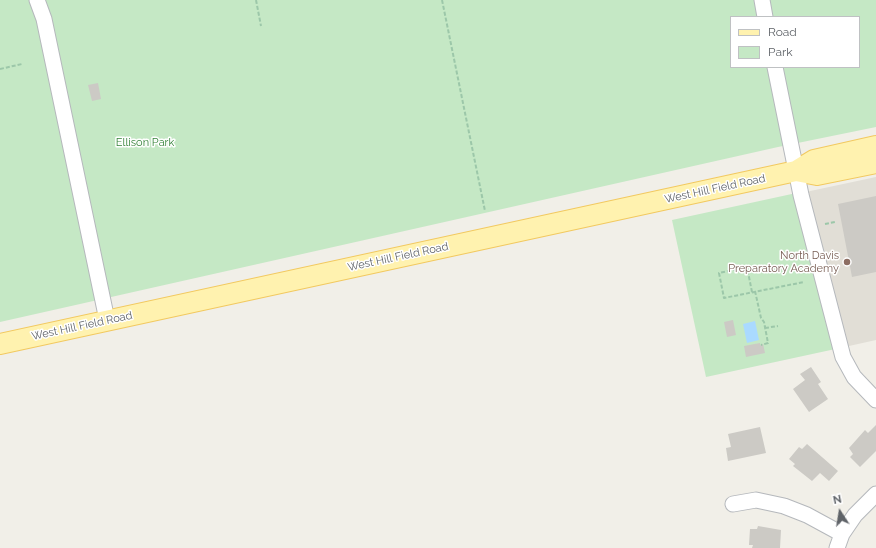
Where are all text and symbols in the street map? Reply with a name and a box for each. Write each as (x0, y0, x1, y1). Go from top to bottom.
legend (730, 16, 860, 68)
text: Road (768, 25, 797, 39)
text: Park (768, 45, 793, 59)
park label: Ellison Park (116, 136, 174, 150)
street label: West Hill Field Road (663, 172, 767, 206)
street label: West Hill Field Road (346, 240, 450, 274)
place label: North Davis Preparatory Academy (728, 249, 839, 275)
marker: North Davis Preparatory Academy (842, 257, 852, 267)
street label: West Hill Field Road (30, 309, 134, 343)
north arrow (820, 492, 860, 532)
text: N (832, 493, 843, 507)

